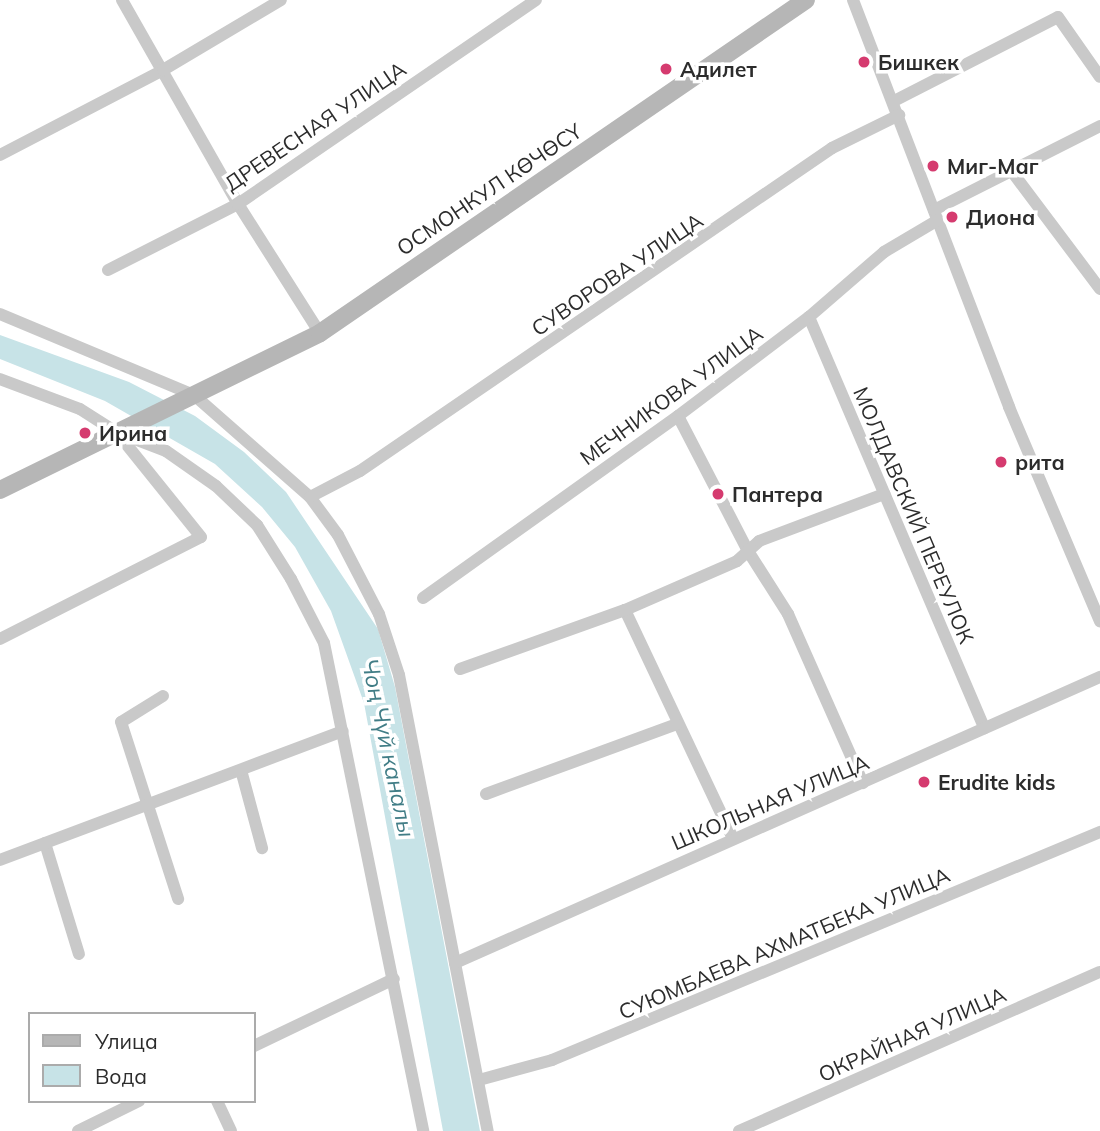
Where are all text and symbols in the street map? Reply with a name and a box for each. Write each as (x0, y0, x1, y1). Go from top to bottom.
place label: Бишкек (878, 49, 959, 75)
marker: Бишкек (856, 54, 872, 70)
street label: ДРЕВЕСНАЯ УЛИЦА (220, 56, 410, 196)
place label: Адилет (680, 56, 757, 82)
marker: Адилет (658, 61, 674, 77)
street label: ОСМОНКУЛ КӨЧӨСҮ (392, 118, 586, 260)
place label: Миг-Маг (947, 153, 1039, 179)
marker: Миг-Маг (925, 158, 941, 174)
place label: Диона (966, 204, 1035, 230)
street label: СУВОРОВА УЛИЦА (526, 207, 708, 341)
marker: Диона (944, 209, 960, 225)
street label: МЕЧНИКОВА УЛИЦА (575, 320, 767, 470)
street label: МОЛДАВСКИЙ ПЕРЕУЛОК (848, 383, 980, 647)
place label: Ирина (99, 420, 167, 446)
marker: Ирина (77, 425, 93, 441)
place label: рита (1015, 449, 1065, 475)
marker: рита (993, 454, 1009, 470)
place label: Пантера (732, 481, 823, 507)
marker: Пантера (710, 486, 726, 502)
water label: Чоң Чүй каналы (356, 656, 420, 840)
street label: ШКОЛЬНАЯ УЛИЦА (667, 749, 873, 855)
place label: Erudite kids (938, 769, 1055, 795)
marker: Erudite kids (916, 774, 932, 790)
street label: СУЮМБАЕВА АХМАТБЕКА УЛИЦА (615, 862, 953, 1024)
street label: ОКРАЙНАЯ УЛИЦА (814, 981, 1010, 1087)
legend (28, 1012, 256, 1103)
text: Улица (95, 1028, 158, 1054)
text: Вода (95, 1063, 147, 1089)

